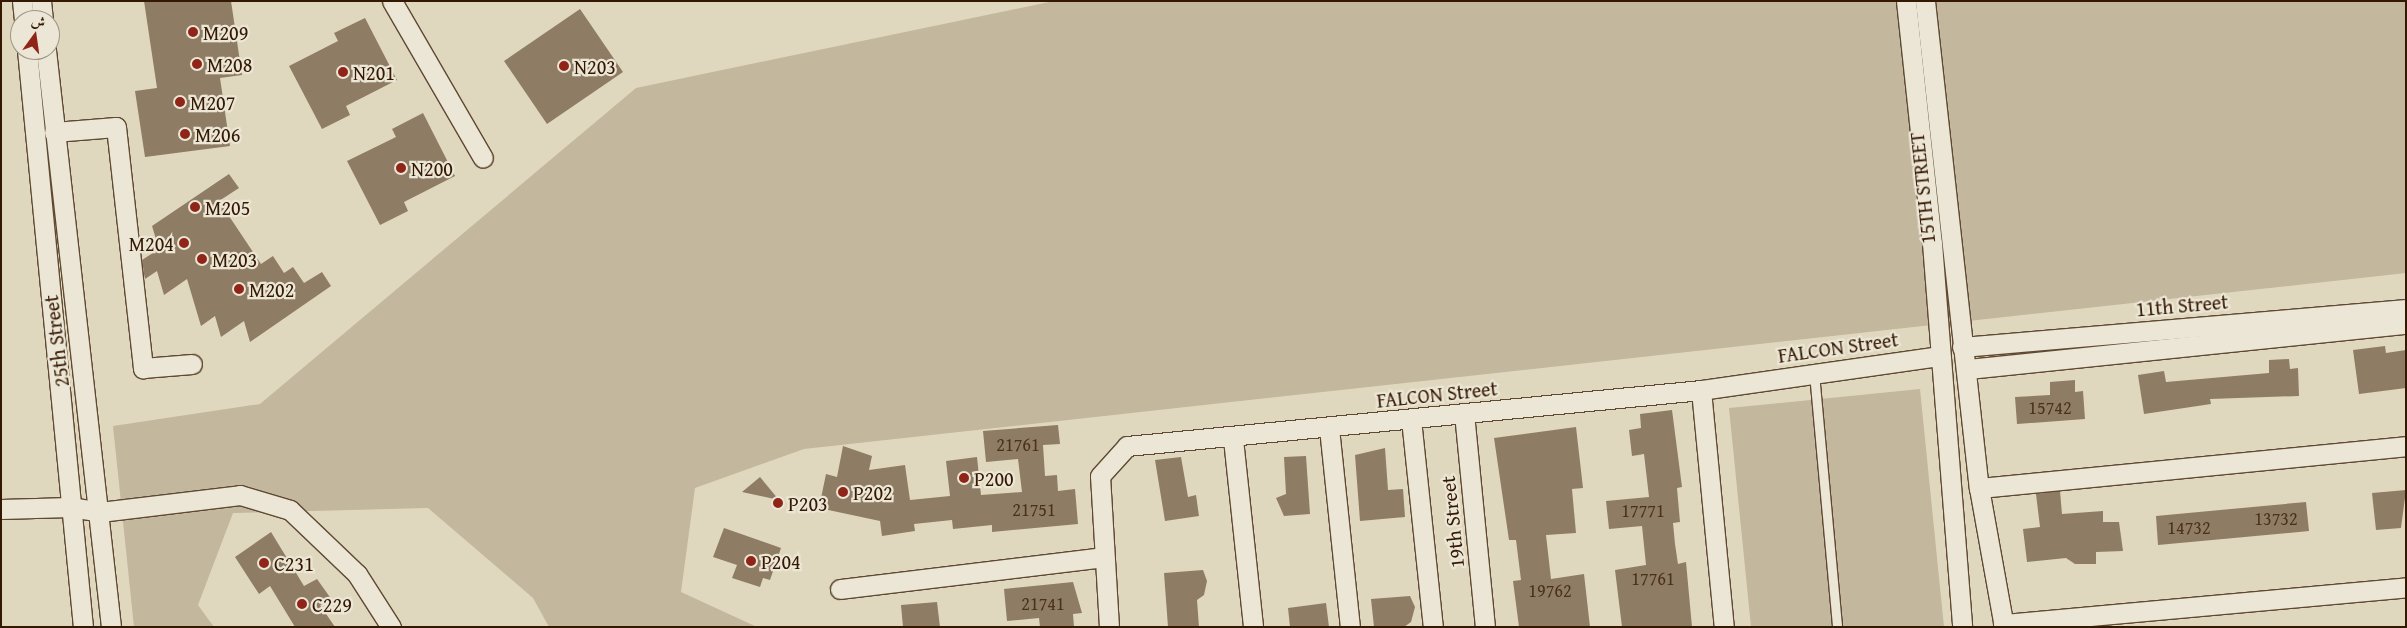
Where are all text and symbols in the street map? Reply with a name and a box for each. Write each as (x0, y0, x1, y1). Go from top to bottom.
north arrow (10, 10, 60, 60)
text: ش (29, 10, 48, 33)
place label: M209 (203, 20, 248, 44)
marker: M209 (187, 26, 199, 38)
place label: M208 (207, 52, 252, 76)
place label: N203 (574, 54, 616, 78)
marker: M208 (191, 58, 203, 70)
place label: N201 (353, 60, 395, 84)
marker: N203 (558, 60, 570, 72)
marker: N201 (337, 66, 349, 78)
place label: M207 (190, 90, 235, 114)
marker: M207 (174, 96, 186, 108)
place label: M206 (195, 122, 240, 146)
marker: M206 (179, 128, 191, 140)
street label: 15TH STREET (1904, 131, 1940, 245)
place label: N200 (411, 156, 453, 180)
marker: N200 (395, 162, 407, 174)
place label: M205 (205, 195, 250, 219)
marker: M205 (189, 201, 201, 213)
place label: M204 (129, 231, 174, 255)
marker: M204 (178, 237, 190, 249)
place label: M203 (212, 247, 257, 271)
marker: M203 (196, 253, 208, 265)
place label: M202 (249, 277, 294, 301)
marker: M202 (233, 283, 245, 295)
street label: 11th Street (2135, 289, 2229, 321)
street label: 25th Street (38, 294, 74, 388)
street label: FALCON Street (1776, 327, 1900, 367)
street label: FALCON Street (1375, 376, 1499, 412)
house number: 15742 (2028, 397, 2072, 419)
house number: 21761 (996, 434, 1040, 456)
place label: P200 (974, 466, 1014, 490)
marker: P200 (958, 472, 970, 484)
street label: 19th Street (1435, 475, 1469, 569)
place label: P202 (853, 480, 893, 504)
marker: P202 (837, 486, 849, 498)
place label: P203 (788, 491, 828, 515)
marker: P203 (772, 497, 784, 509)
house number: 21751 (1012, 499, 1056, 521)
house number: 17771 (1621, 500, 1665, 522)
house number: 13732 (2254, 508, 2298, 530)
house number: 14732 (2167, 517, 2211, 539)
place label: P204 (761, 549, 801, 573)
place label: C231 (274, 551, 314, 575)
marker: P204 (745, 555, 757, 567)
marker: C231 (258, 557, 270, 569)
house number: 17761 (1631, 568, 1675, 590)
house number: 19762 (1528, 580, 1572, 602)
place label: C229 (312, 592, 352, 616)
house number: 21741 (1021, 593, 1065, 615)
marker: C229 (296, 598, 308, 610)

